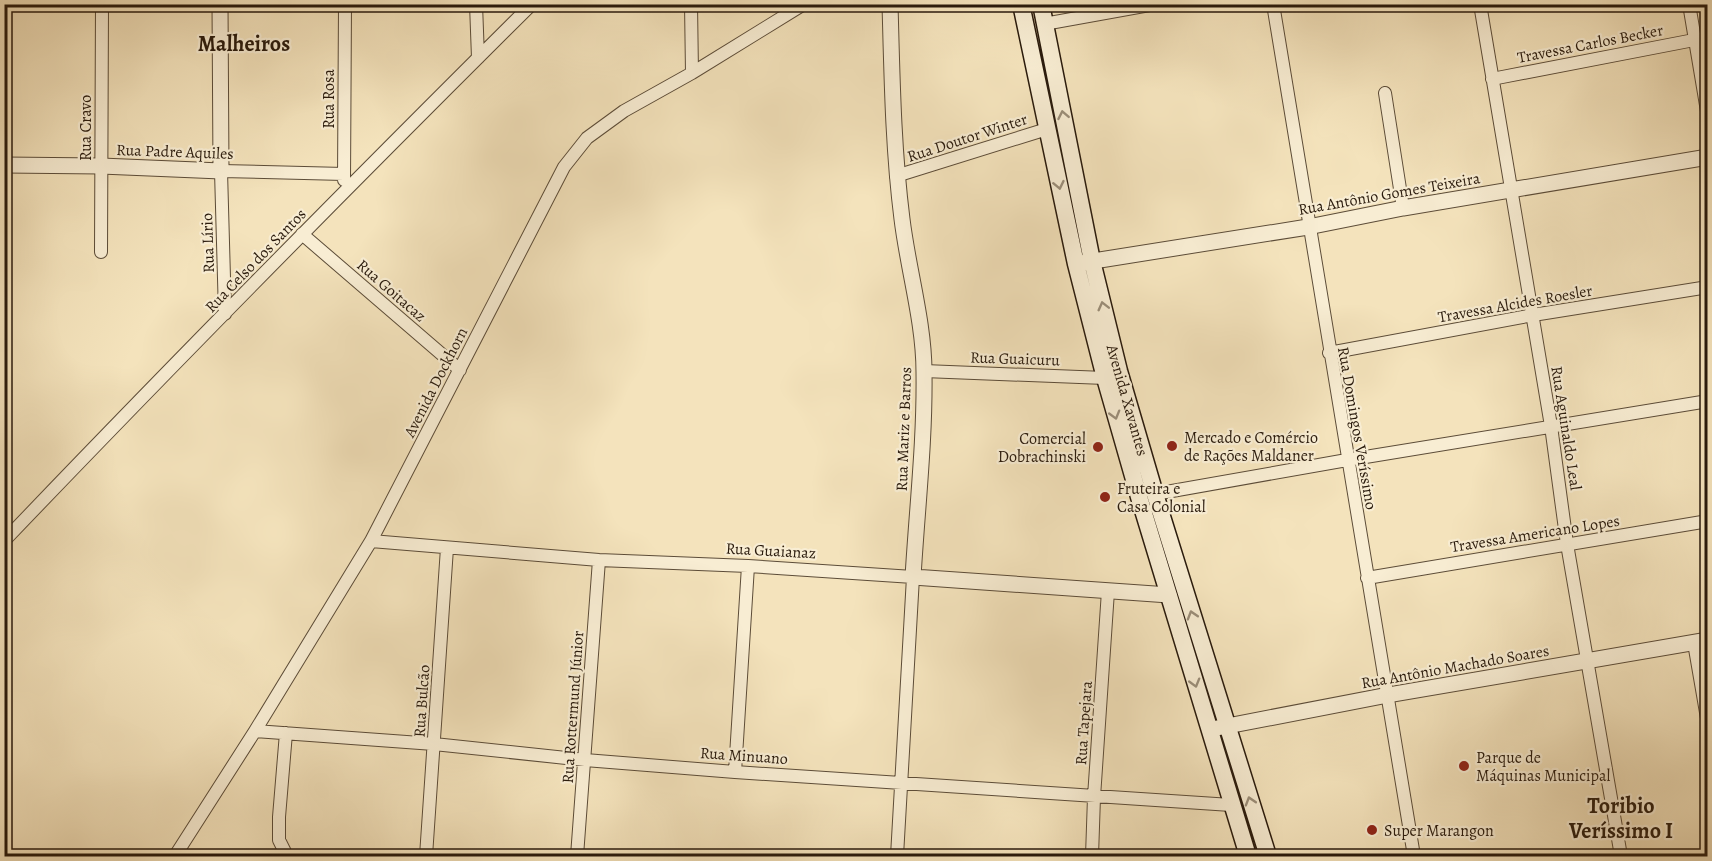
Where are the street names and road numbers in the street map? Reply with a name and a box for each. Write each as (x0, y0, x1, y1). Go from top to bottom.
street label: Travessa Carlos Becker (1515, 19, 1665, 69)
street label: Rua Rosa (318, 69, 340, 129)
street label: Rua Cravo (75, 95, 97, 161)
street label: Rua Doutor Winter (904, 108, 1030, 168)
street label: Rua Padre Aquiles (116, 139, 234, 165)
street label: Rua Antônio Gomes Teixeira (1297, 167, 1482, 221)
street label: Rua Celso dos Santos (200, 204, 311, 318)
street label: Rua Lírio (196, 213, 220, 273)
street label: Rua Goitacaz (352, 254, 431, 327)
street label: Travessa Alcides Roesler (1436, 280, 1594, 328)
street label: Avenida Dockhorn (398, 323, 473, 442)
street label: Avenida Xavantes (1100, 341, 1153, 459)
street label: Rua Domingos Veríssimo (1332, 345, 1382, 511)
street label: Rua Guaicuru (970, 346, 1061, 372)
street label: Rua Aguinaldo Leal (1545, 364, 1587, 492)
street label: Rua Mariz e Barros (891, 366, 917, 492)
street label: Travessa Americano Lopes (1449, 510, 1621, 558)
street label: Rua Guaianaz (725, 538, 817, 564)
street label: Rua Rottermund Júnior (557, 630, 589, 784)
street label: Rua Antônio Machado Soares (1359, 640, 1551, 694)
street label: Rua Bulcão (408, 664, 436, 738)
street label: Rua Tapejara (1070, 680, 1098, 766)
street label: Rua Minuano (699, 742, 789, 770)

